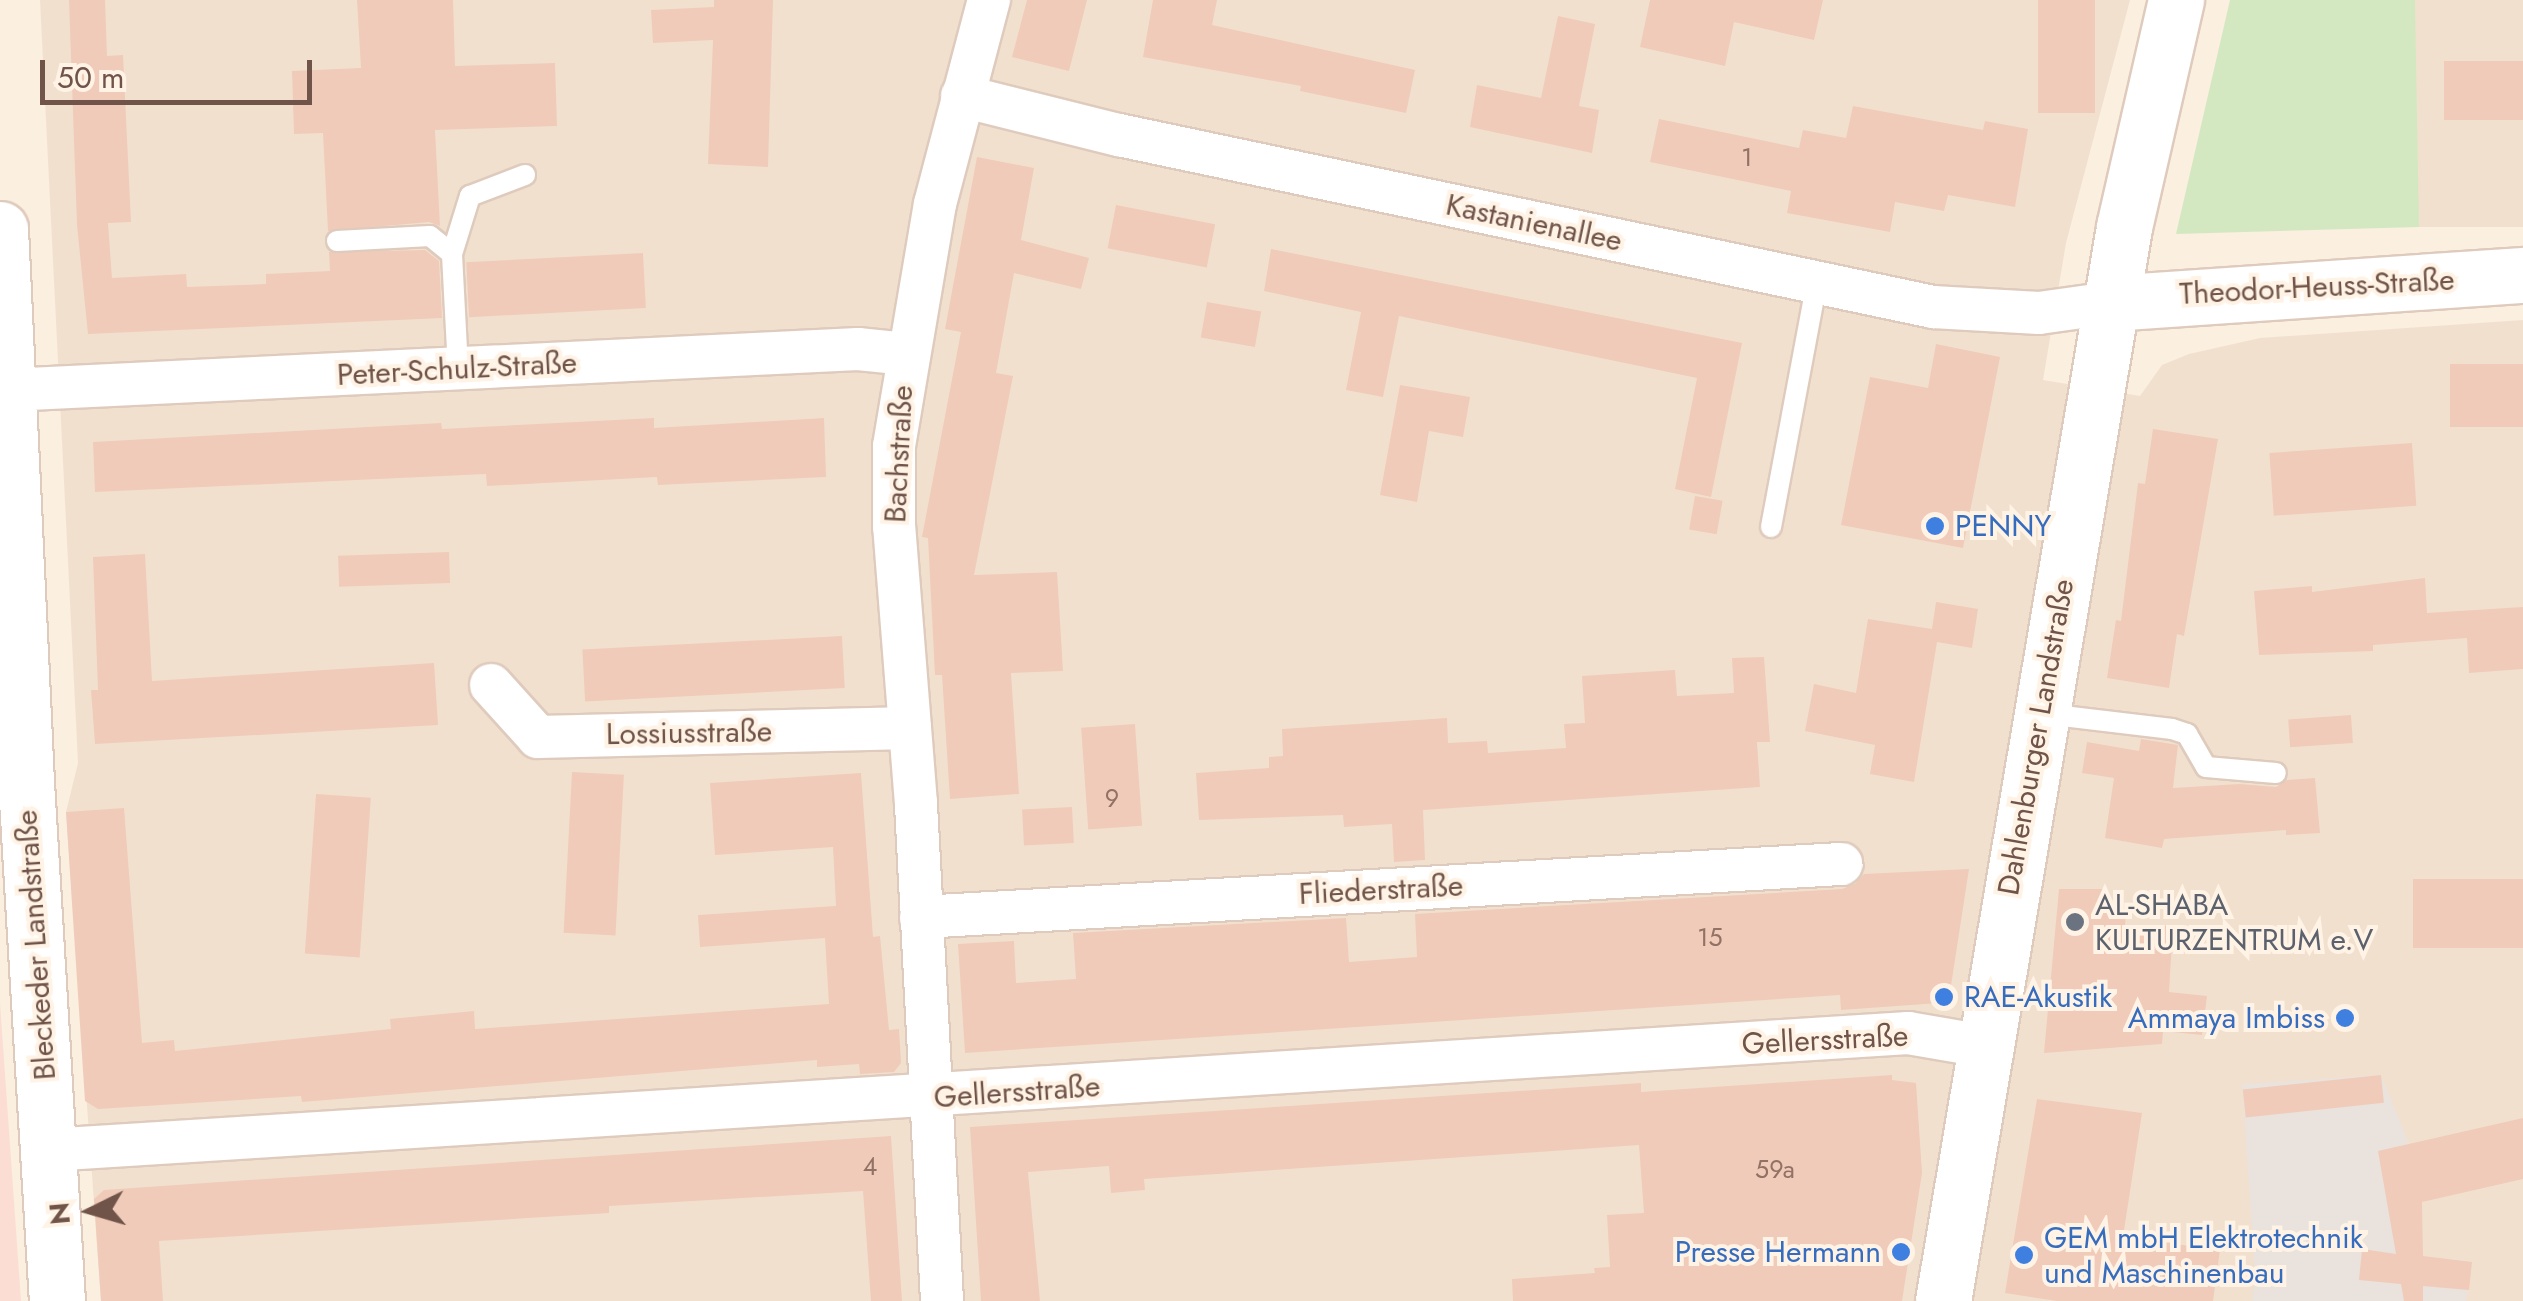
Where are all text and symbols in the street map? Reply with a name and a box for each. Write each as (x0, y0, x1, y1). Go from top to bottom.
scale bar (45, 40, 318, 102)
text: 50 m (57, 56, 124, 99)
house number: 1 (1741, 142, 1753, 172)
street label: Kastanienallee (1443, 187, 1625, 259)
street label: Theodor-Heuss-Straße (2179, 262, 2455, 312)
street label: Peter-Schulz-Straße (336, 345, 578, 393)
street label: Bachstraße (877, 384, 921, 524)
place label: PENNY (1955, 508, 2051, 544)
marker: PENNY (1924, 515, 1946, 537)
street label: Dahlenburger Landstraße (1990, 576, 2082, 898)
street label: Lossiusstraße (606, 714, 772, 752)
house number: 9 (1105, 783, 1119, 813)
street label: Bleckeder Landstraße (9, 809, 63, 1081)
street label: Fliederstraße (1298, 868, 1464, 912)
place label: AL-SHABA KULTURZENTRUM e.V (2095, 887, 2373, 958)
marker: AL-SHABA KULTURZENTRUM e.V (2064, 911, 2086, 933)
house number: 15 (1697, 922, 1723, 952)
place label: RAE-Akustik (1964, 979, 2112, 1015)
marker: RAE-Akustik (1933, 986, 1955, 1008)
place label: Ammaya Imbiss (2128, 1000, 2325, 1036)
marker: Ammaya Imbiss (2334, 1007, 2356, 1029)
street label: Gellersstraße (1741, 1018, 1909, 1062)
street label: Gellersstraße (933, 1068, 1101, 1116)
house number: 4 (863, 1151, 877, 1181)
house number: 59a (1755, 1154, 1795, 1184)
north arrow (40, 1161, 140, 1261)
text: N (38, 1201, 81, 1227)
place label: GEM mbH Elektrotechnik und Maschinenbau (2044, 1220, 2363, 1290)
place label: Presse Hermann (1675, 1234, 1881, 1270)
marker: Presse Hermann (1890, 1241, 1912, 1263)
marker: GEM mbH Elektrotechnik und Maschinenbau (2013, 1244, 2035, 1266)

